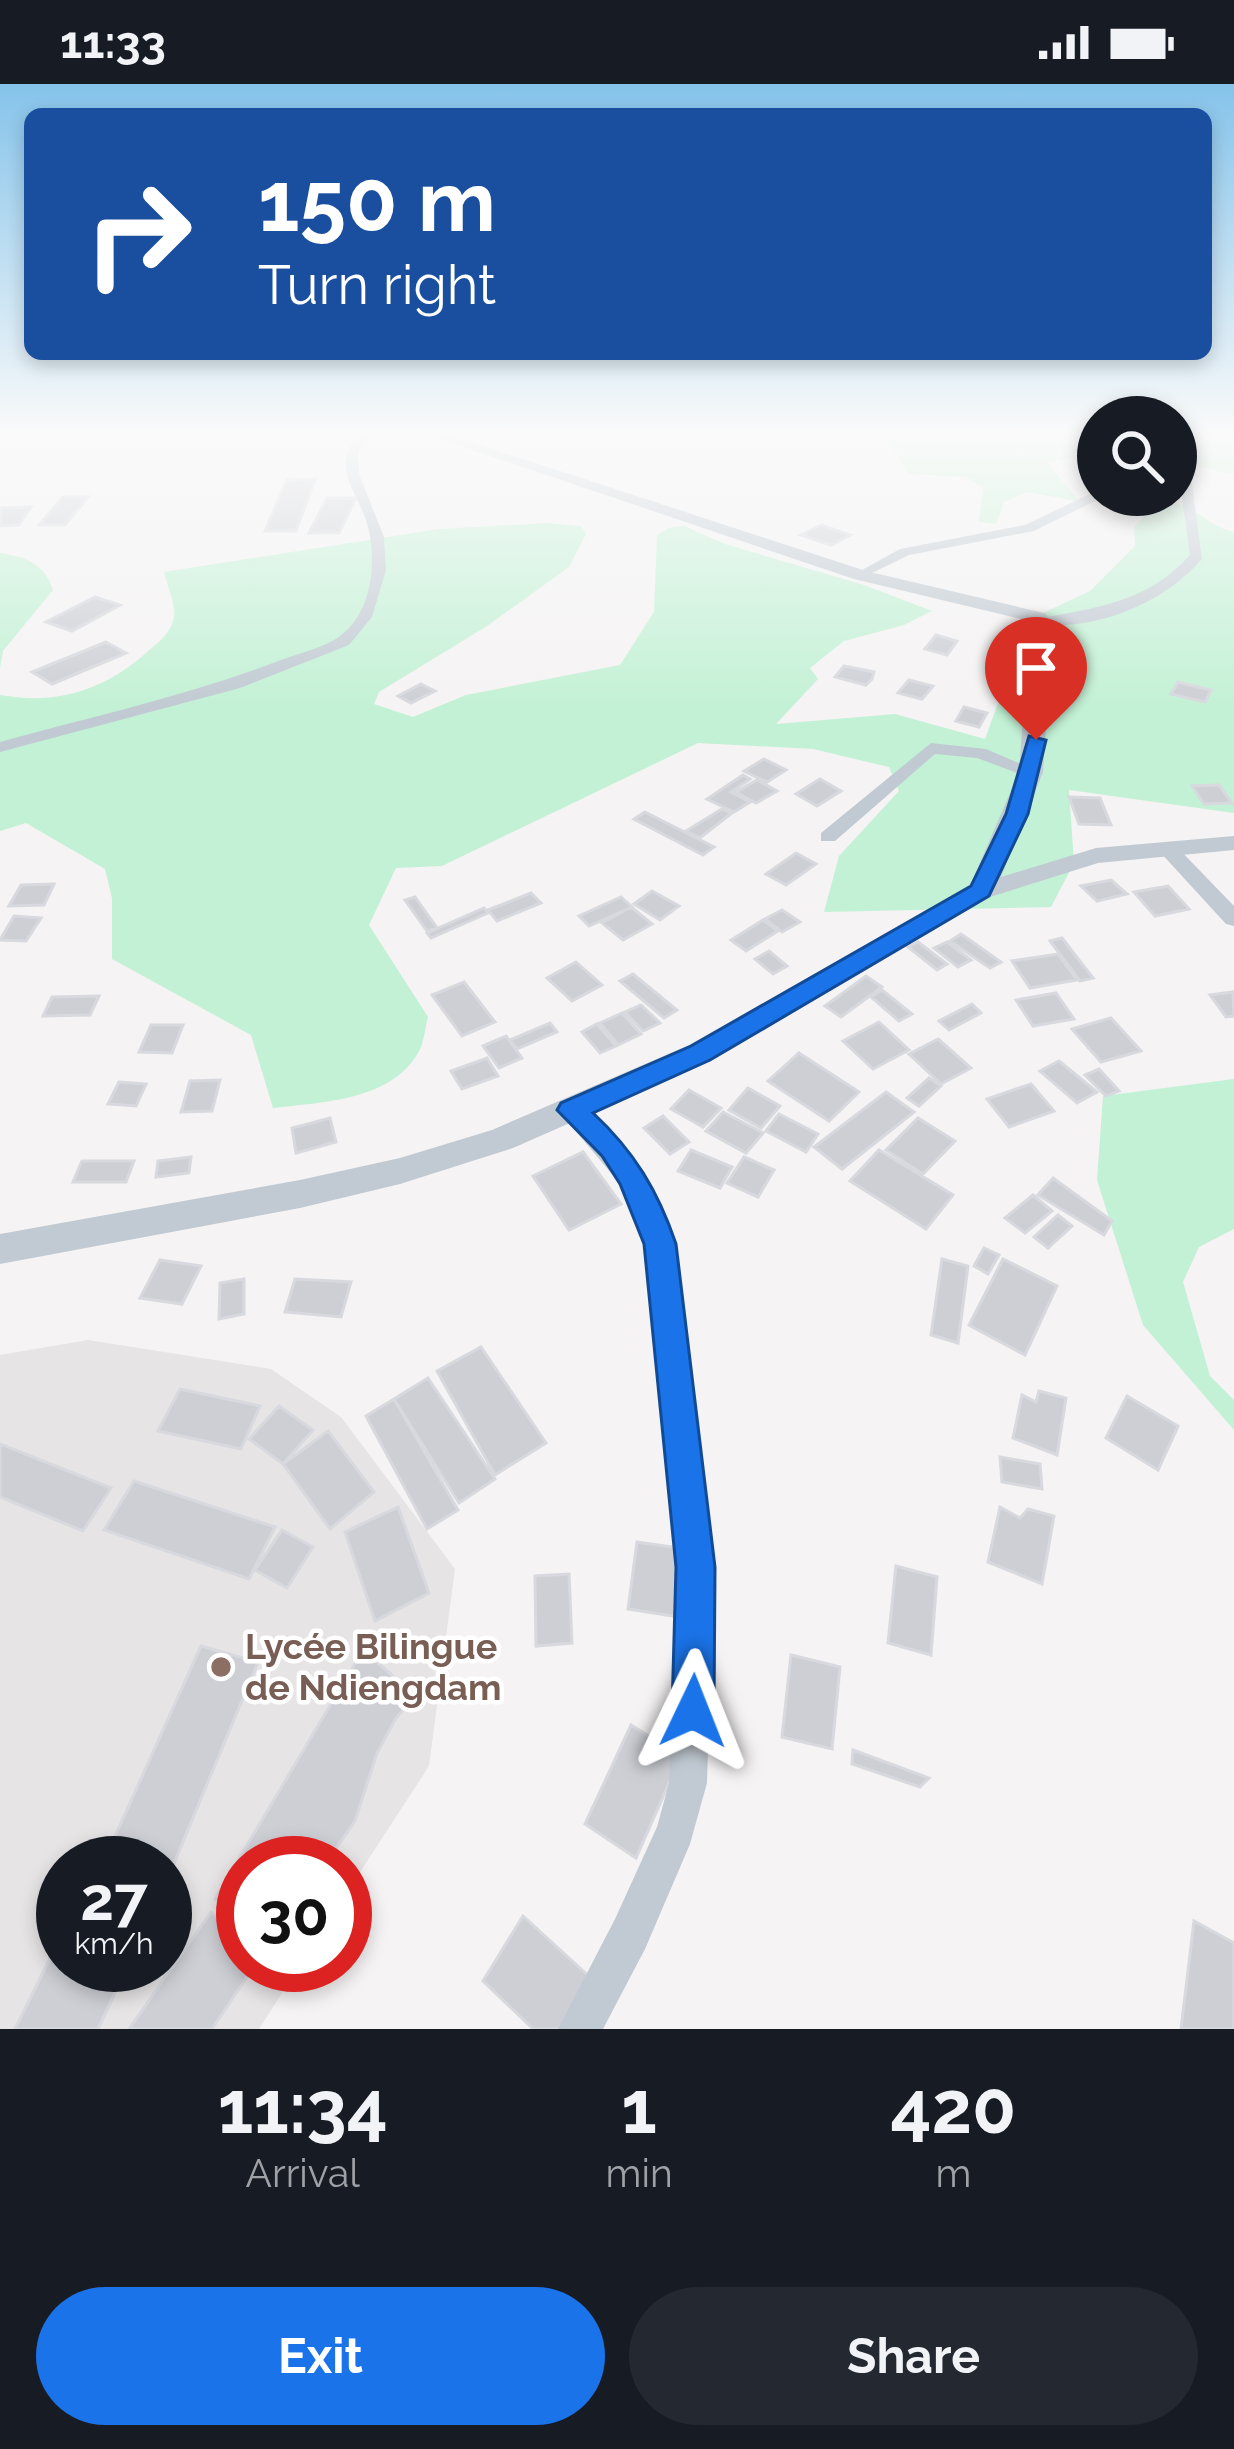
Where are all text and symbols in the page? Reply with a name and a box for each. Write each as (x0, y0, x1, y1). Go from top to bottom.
text: 11:33 (60, 16, 166, 69)
text: 150 m (258, 152, 496, 251)
icon: right (60, 156, 216, 312)
text: Turn right (258, 253, 496, 317)
map controls (1077, 396, 1197, 516)
button: search (1077, 396, 1197, 516)
pin (985, 617, 1087, 740)
icon: arrive (1003, 635, 1069, 701)
place label: Lycée Bilingue de Ndiengdam (245, 1625, 502, 1708)
position arrow (630, 1648, 756, 1774)
marker: Lycée Bilingue de Ndiengdam (208, 1654, 234, 1680)
speed limit sign: 30 (216, 1836, 372, 1992)
text: 27 (80, 1864, 148, 1934)
text: km/h (74, 1926, 154, 1961)
text: 11:34 (218, 2065, 388, 2150)
text: 1 (621, 2065, 657, 2150)
text: 420 (890, 2065, 1016, 2150)
text: Arrival (246, 2150, 360, 2196)
text: min (606, 2150, 673, 2196)
text: m (935, 2150, 971, 2196)
button: Exit (36, 2287, 605, 2425)
button: Share (629, 2287, 1198, 2425)

